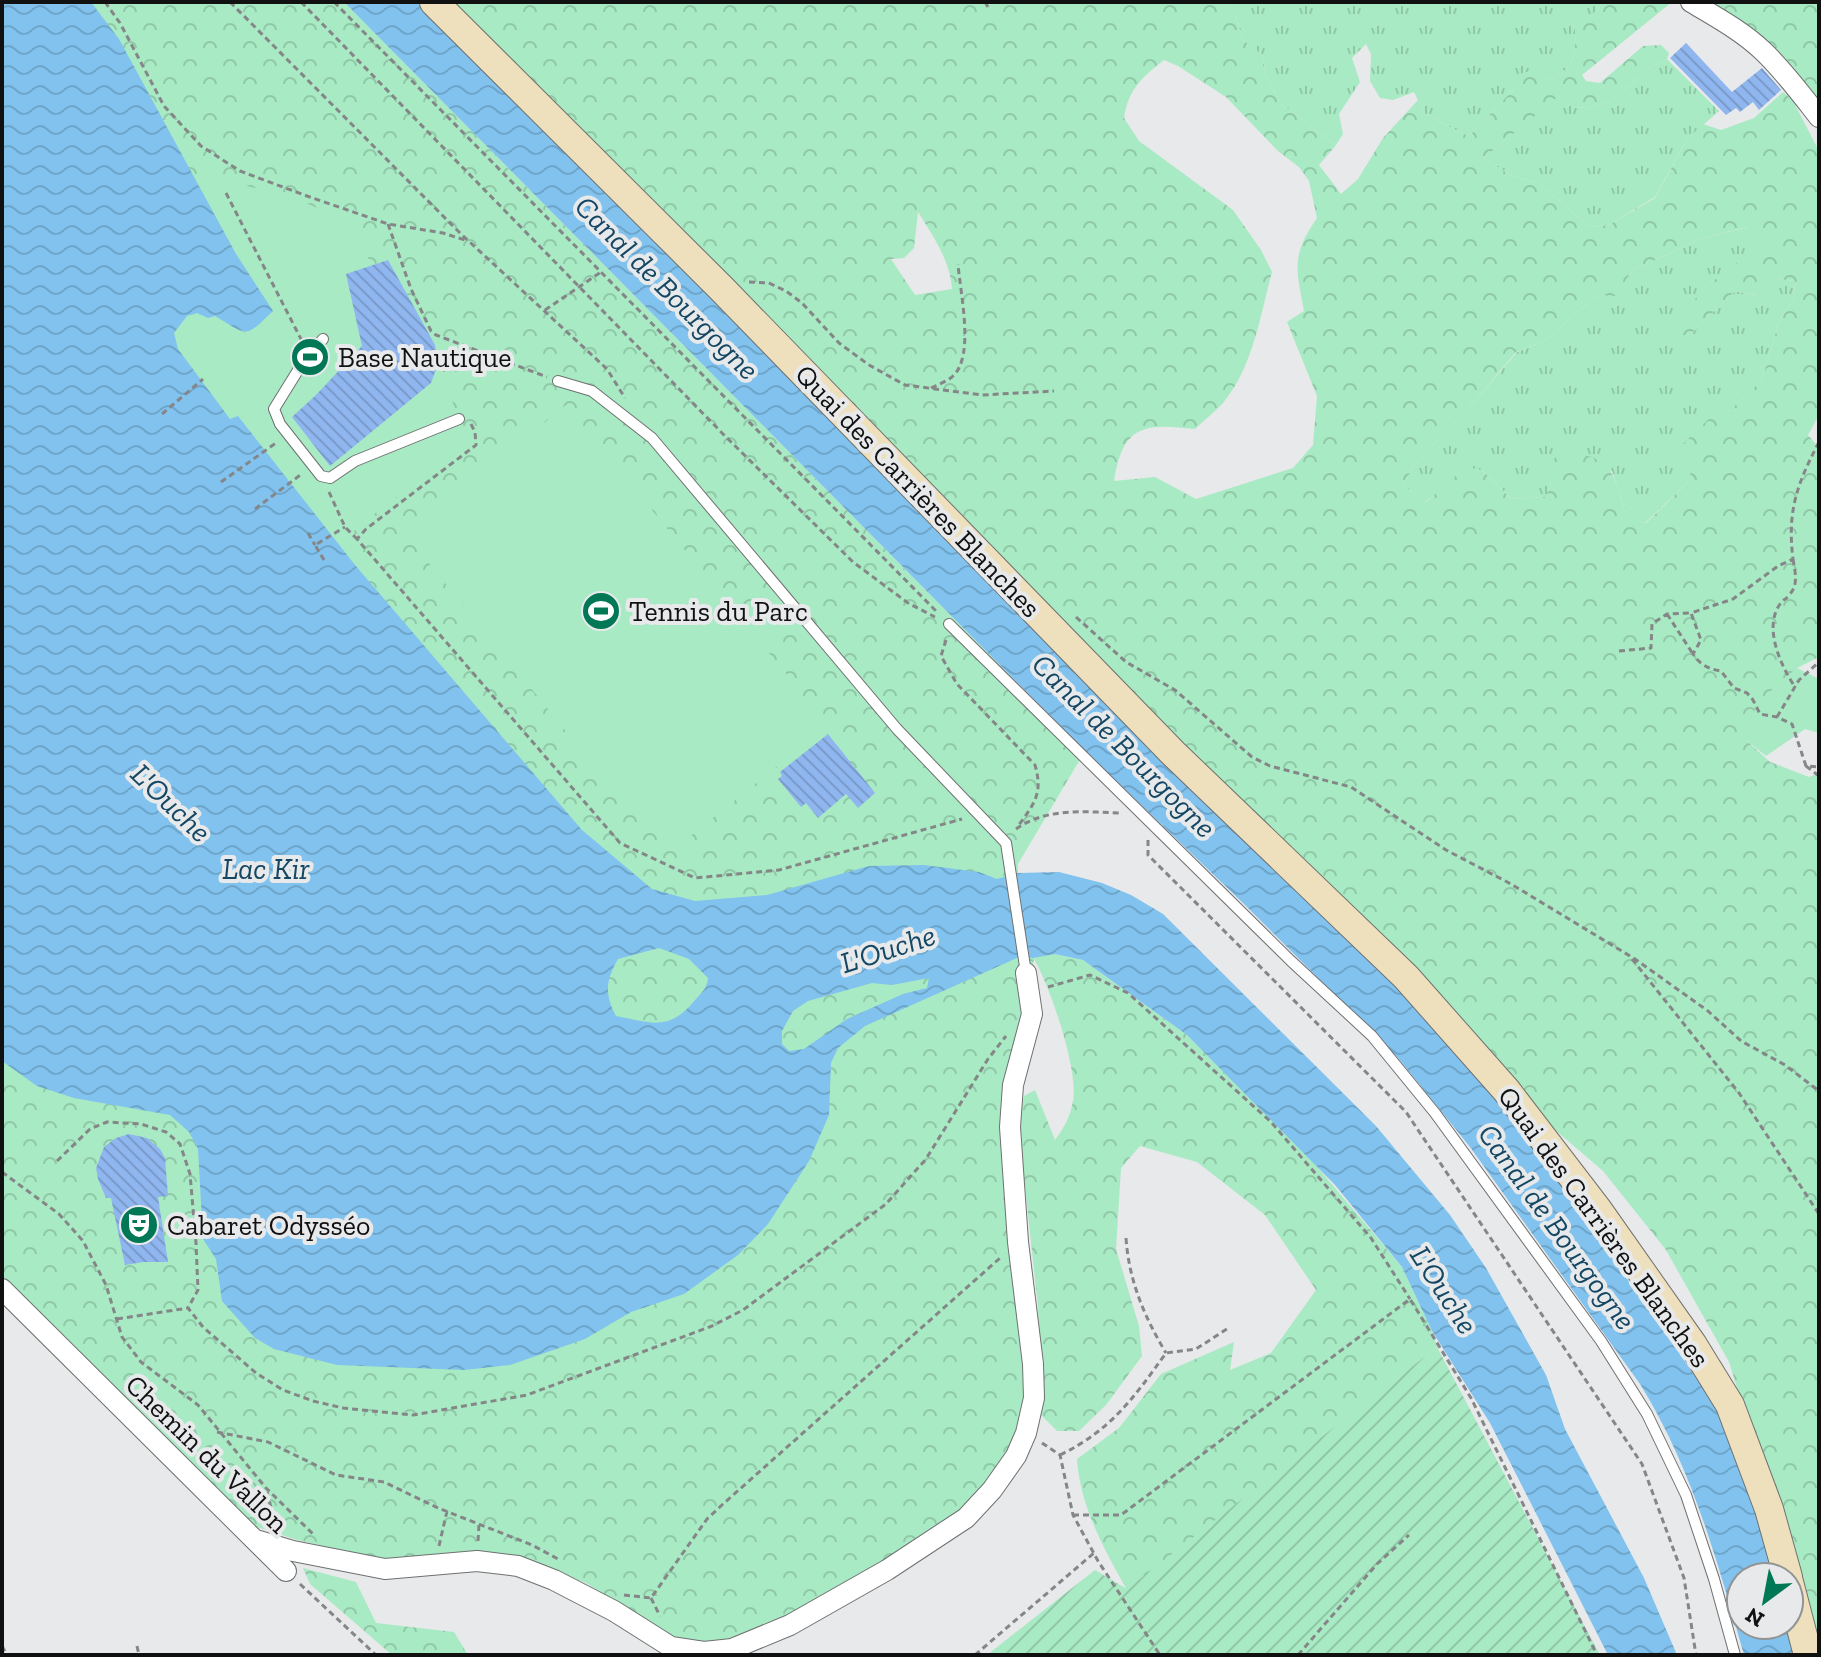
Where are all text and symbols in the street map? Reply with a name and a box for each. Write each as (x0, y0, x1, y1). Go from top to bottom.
water label: Canal de Bourgogne (567, 188, 767, 388)
sports icon: Base Nautique (289, 336, 331, 378)
place label: Base Nautique (338, 341, 512, 374)
street label: Quai des Carrières Blanches (789, 358, 1047, 624)
sports icon: Tennis du Parc (580, 590, 622, 632)
place label: Tennis du Parc (629, 595, 808, 628)
water label: Canal de Bourgogne (1024, 646, 1224, 846)
water label: L'Ouche (123, 756, 219, 850)
water label: Lac Kir (222, 851, 310, 887)
water label: L'Ouche (836, 917, 940, 981)
street label: Quai des Carrières Blanches (1491, 1080, 1717, 1374)
water label: Canal de Bourgogne (1470, 1117, 1644, 1337)
theatre icon: Cabaret Odysséo (118, 1204, 160, 1246)
place label: Cabaret Odysséo (167, 1209, 370, 1242)
water label: L'Ouche (1402, 1239, 1486, 1341)
street label: Chemin du Vallon (119, 1368, 295, 1540)
north arrow (1725, 1561, 1805, 1641)
text: N (1740, 1602, 1769, 1633)

